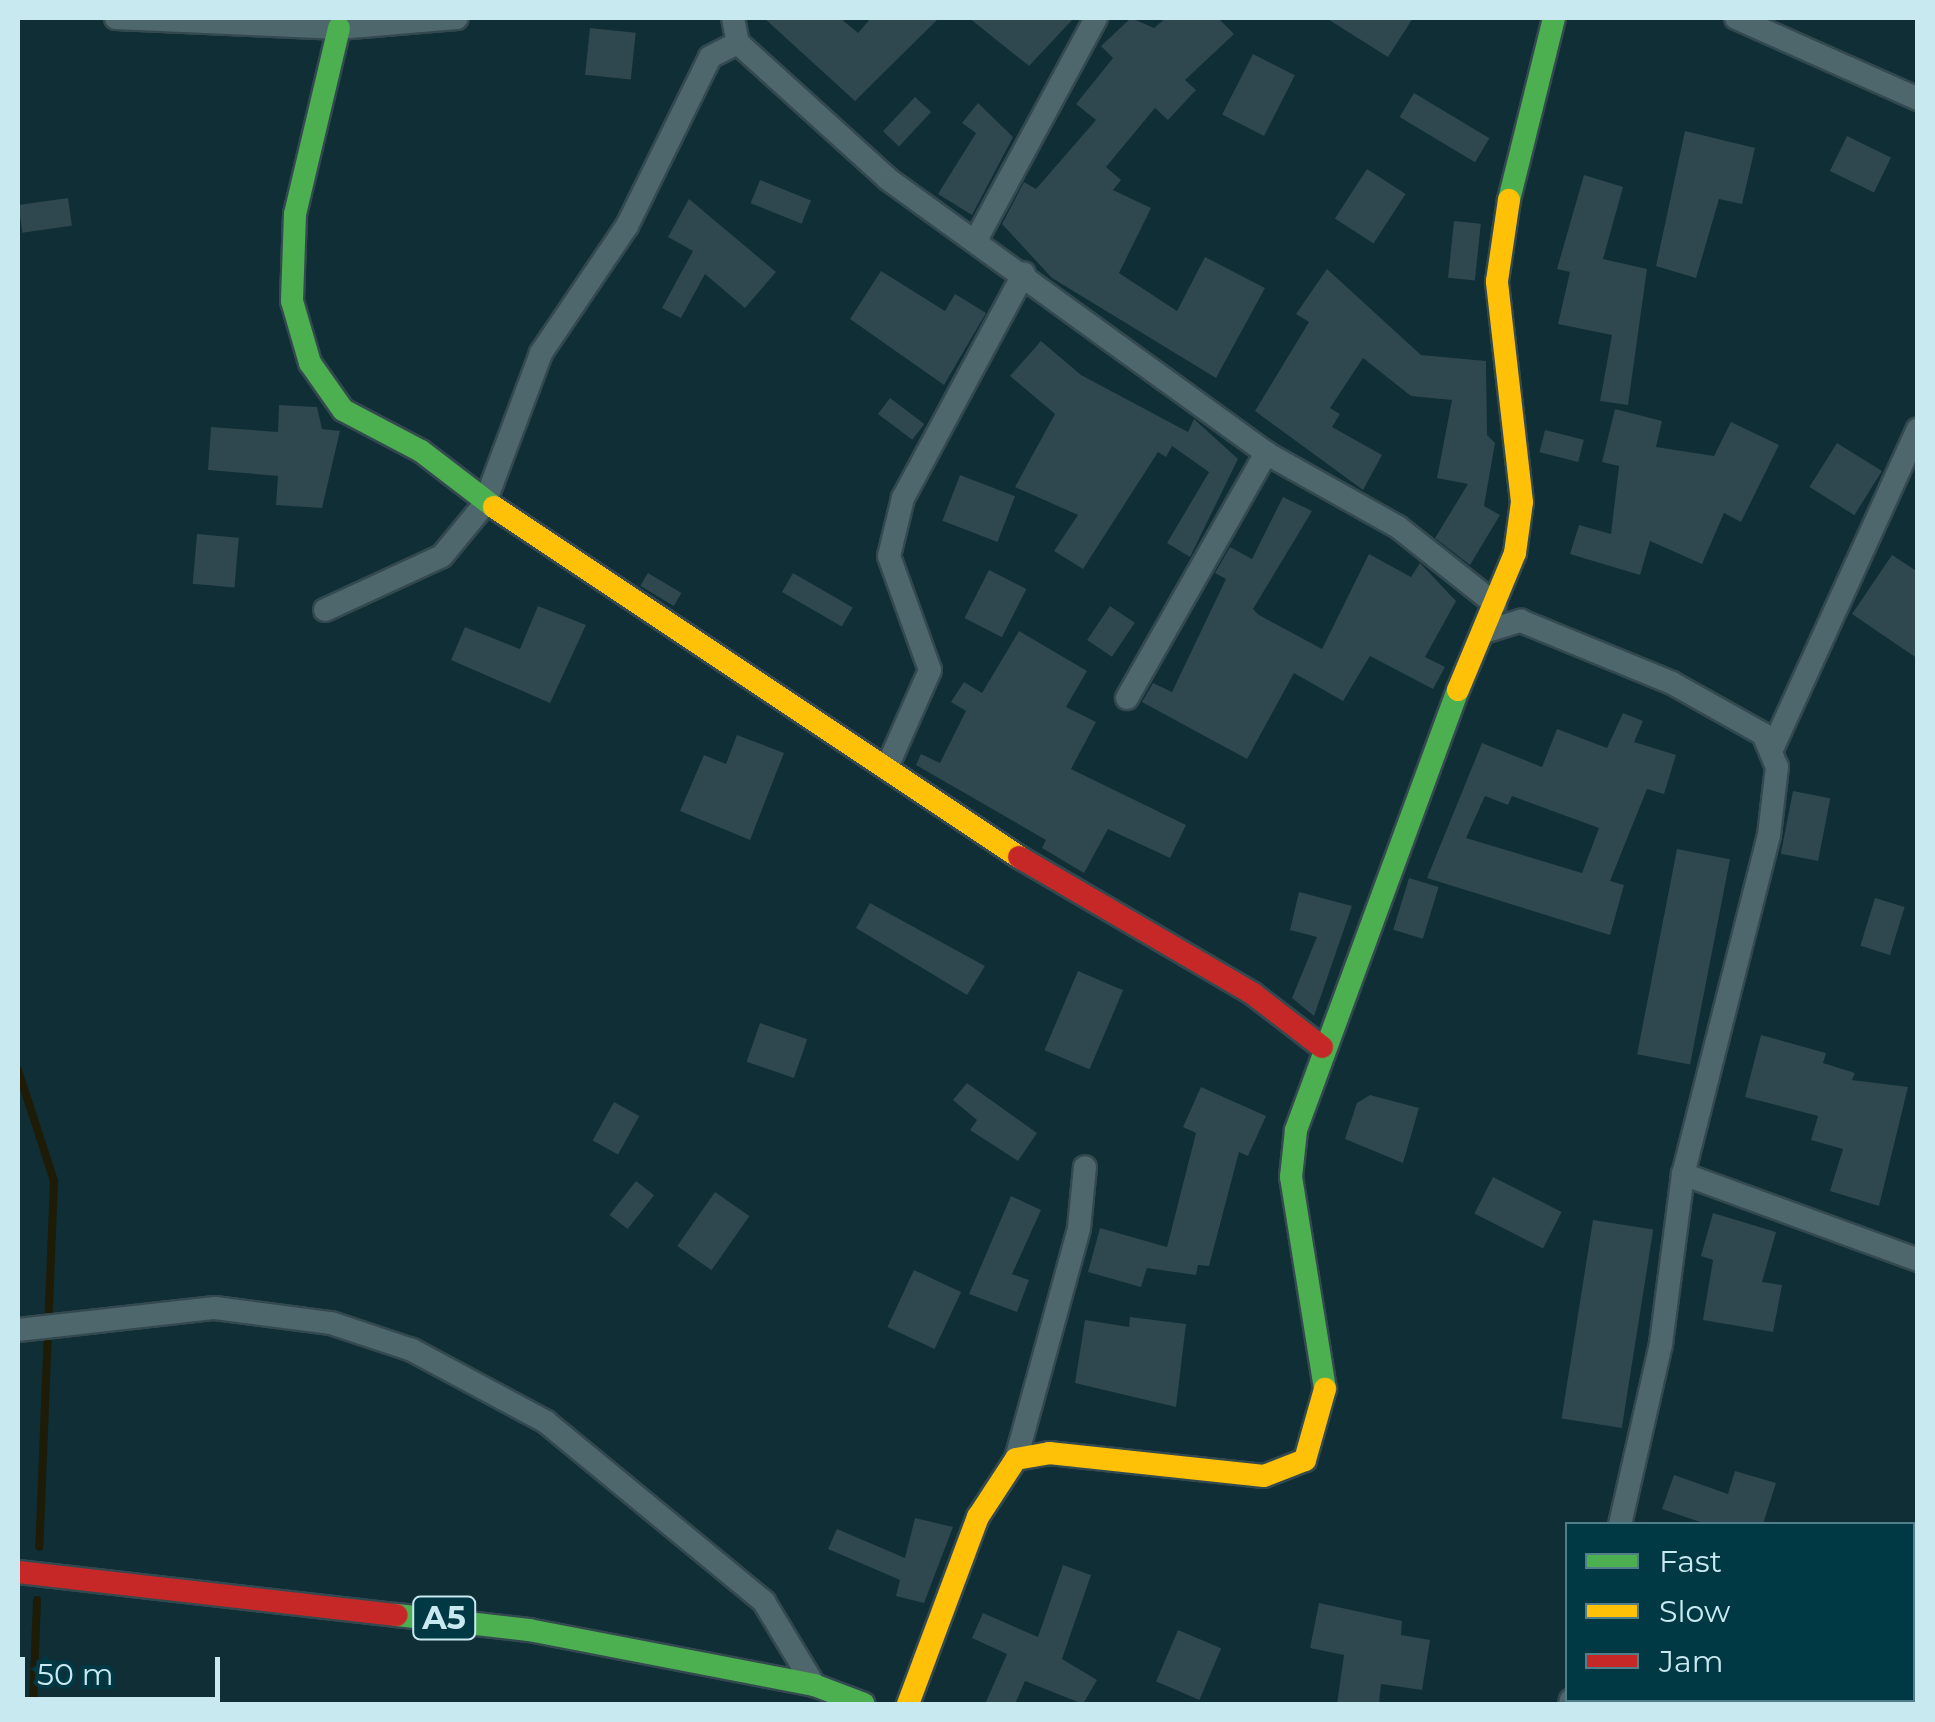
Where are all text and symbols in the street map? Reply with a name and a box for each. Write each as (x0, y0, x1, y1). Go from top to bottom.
legend (1565, 1522, 1915, 1702)
text: Fast (1659, 1543, 1722, 1580)
road number: A5 (412, 1591, 476, 1645)
text: Slow (1659, 1593, 1730, 1630)
scale bar (25, 1637, 225, 1699)
text: Jam (1659, 1643, 1724, 1680)
text: 50 m (37, 1656, 114, 1693)

